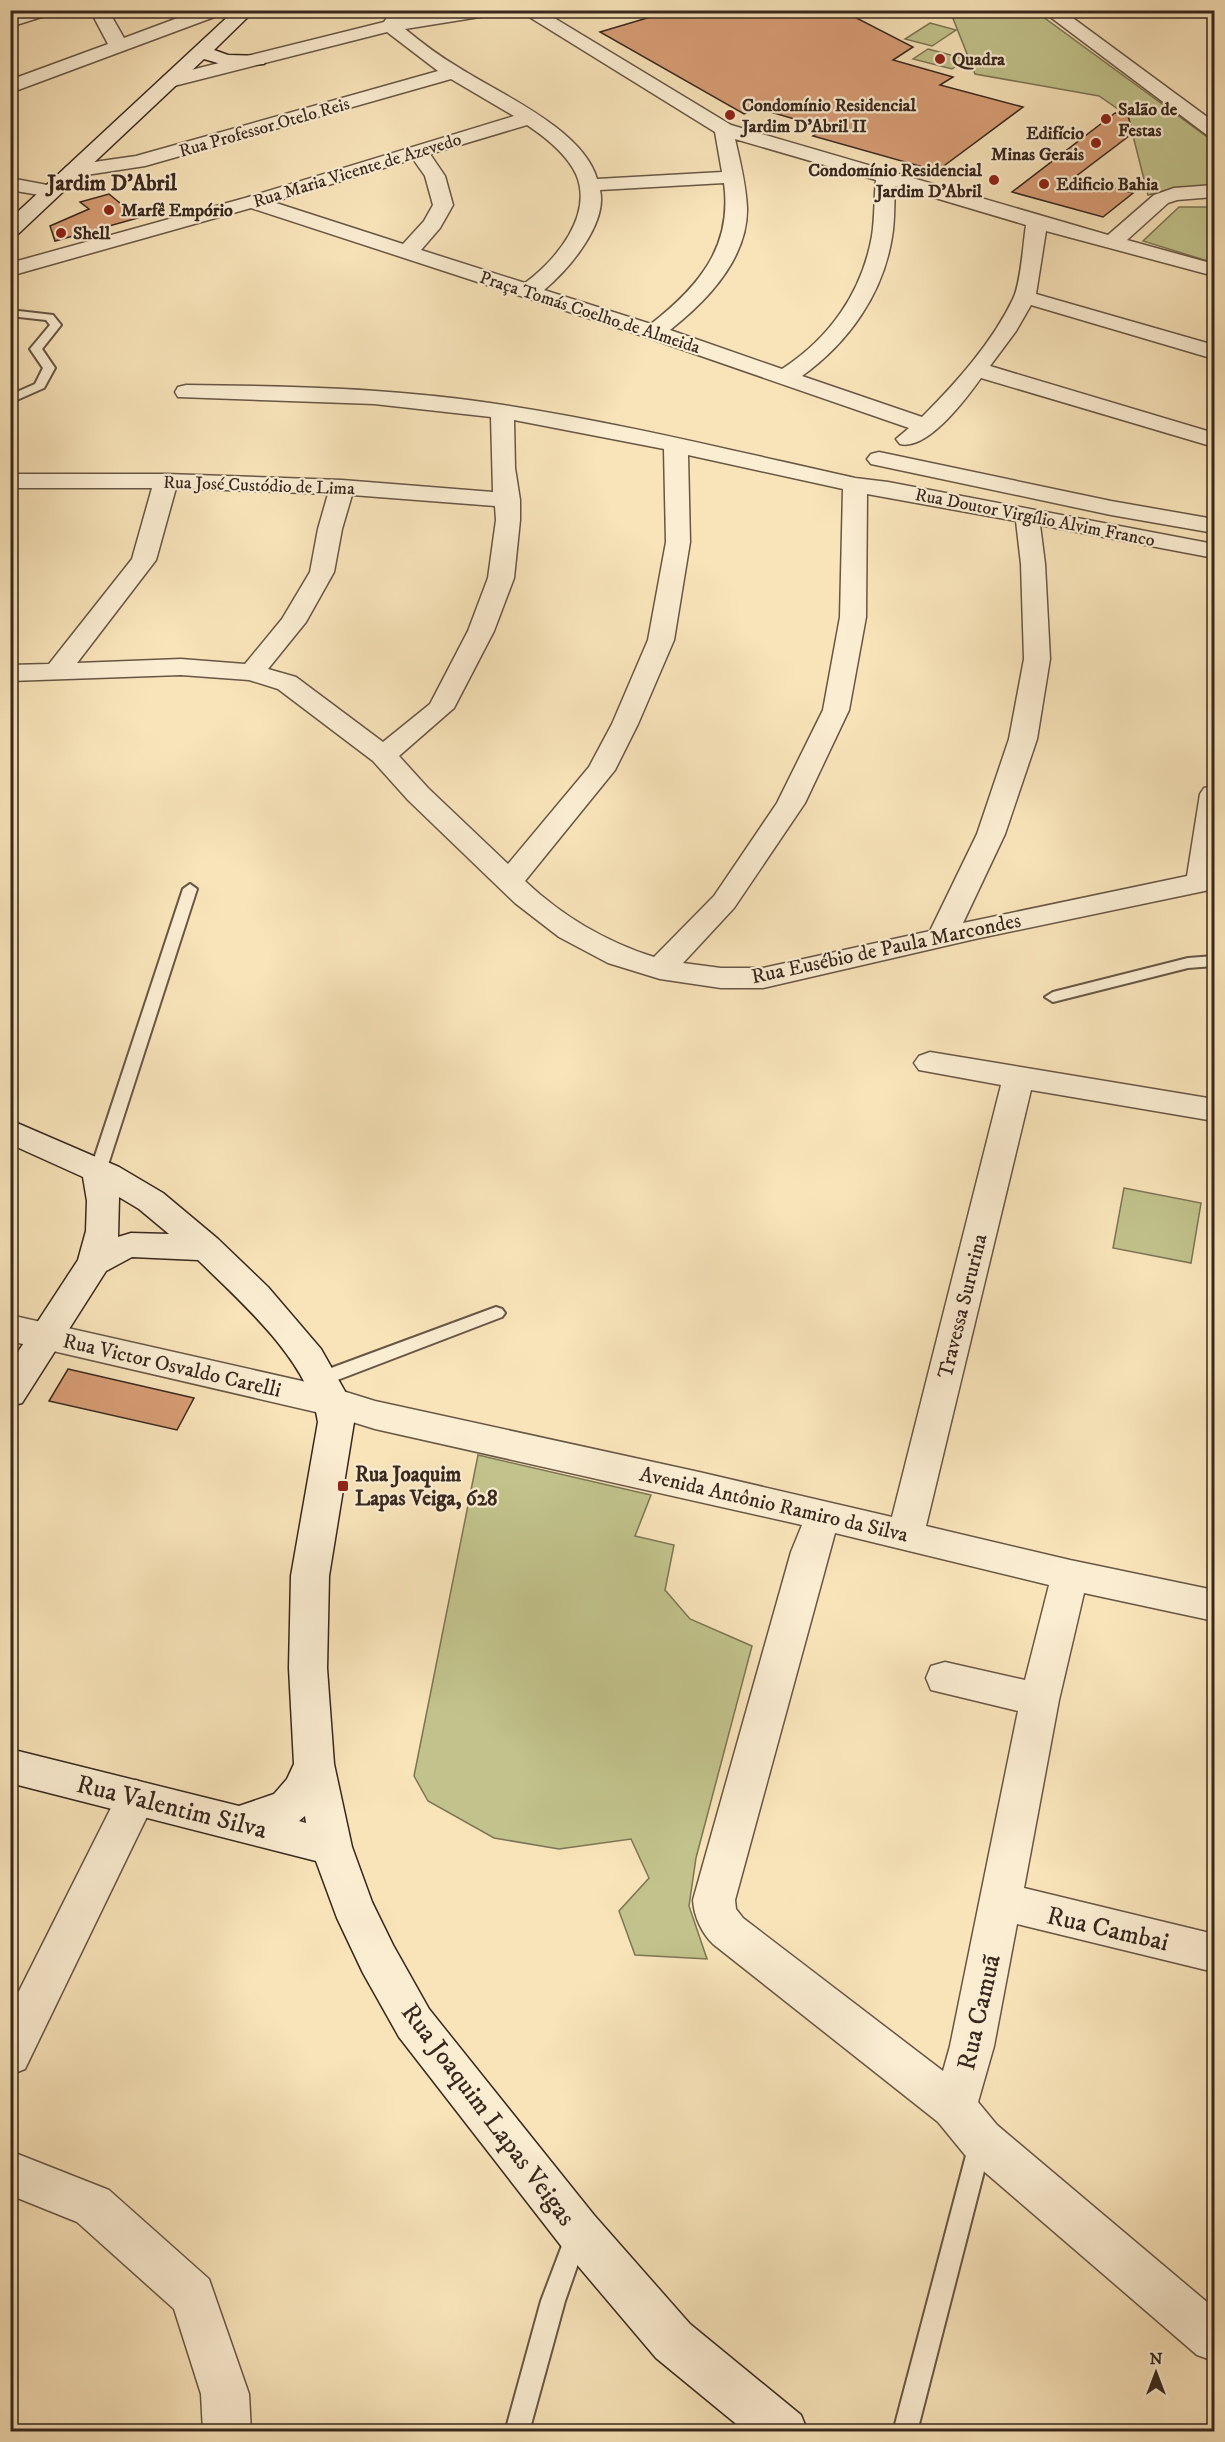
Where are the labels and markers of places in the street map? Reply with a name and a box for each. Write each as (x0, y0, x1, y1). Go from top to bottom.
place label: Quadra (952, 49, 1005, 71)
marker: Quadra (933, 52, 947, 66)
place label: Condomínio Residencial Jardim D'Abril II (740, 95, 916, 138)
place label: Salão de Festas (1118, 99, 1178, 142)
marker: Condomínio Residencial Jardim D'Abril II (723, 108, 737, 122)
marker: Salão de Festas (1099, 112, 1113, 126)
place label: Edifício Minas Gerais (991, 123, 1084, 166)
marker: Edifício Minas Gerais (1089, 136, 1103, 150)
place label: Condomínio Residencial Jardim D'Abril (808, 160, 983, 203)
marker: Condomínio Residencial Jardim D'Abril (987, 173, 1001, 187)
place label: Edificio Bahia (1056, 174, 1159, 196)
marker: Edificio Bahia (1037, 177, 1051, 191)
place label: Marfê Empório (121, 200, 233, 222)
marker: Marfê Empório (102, 203, 116, 217)
place label: Shell (73, 223, 111, 245)
marker: Shell (54, 226, 68, 240)
place label: Rua Joaquim Lapas Veiga, 628 (355, 1462, 498, 1512)
marker: Rua Joaquim Lapas Veiga, 628 (336, 1479, 350, 1493)

